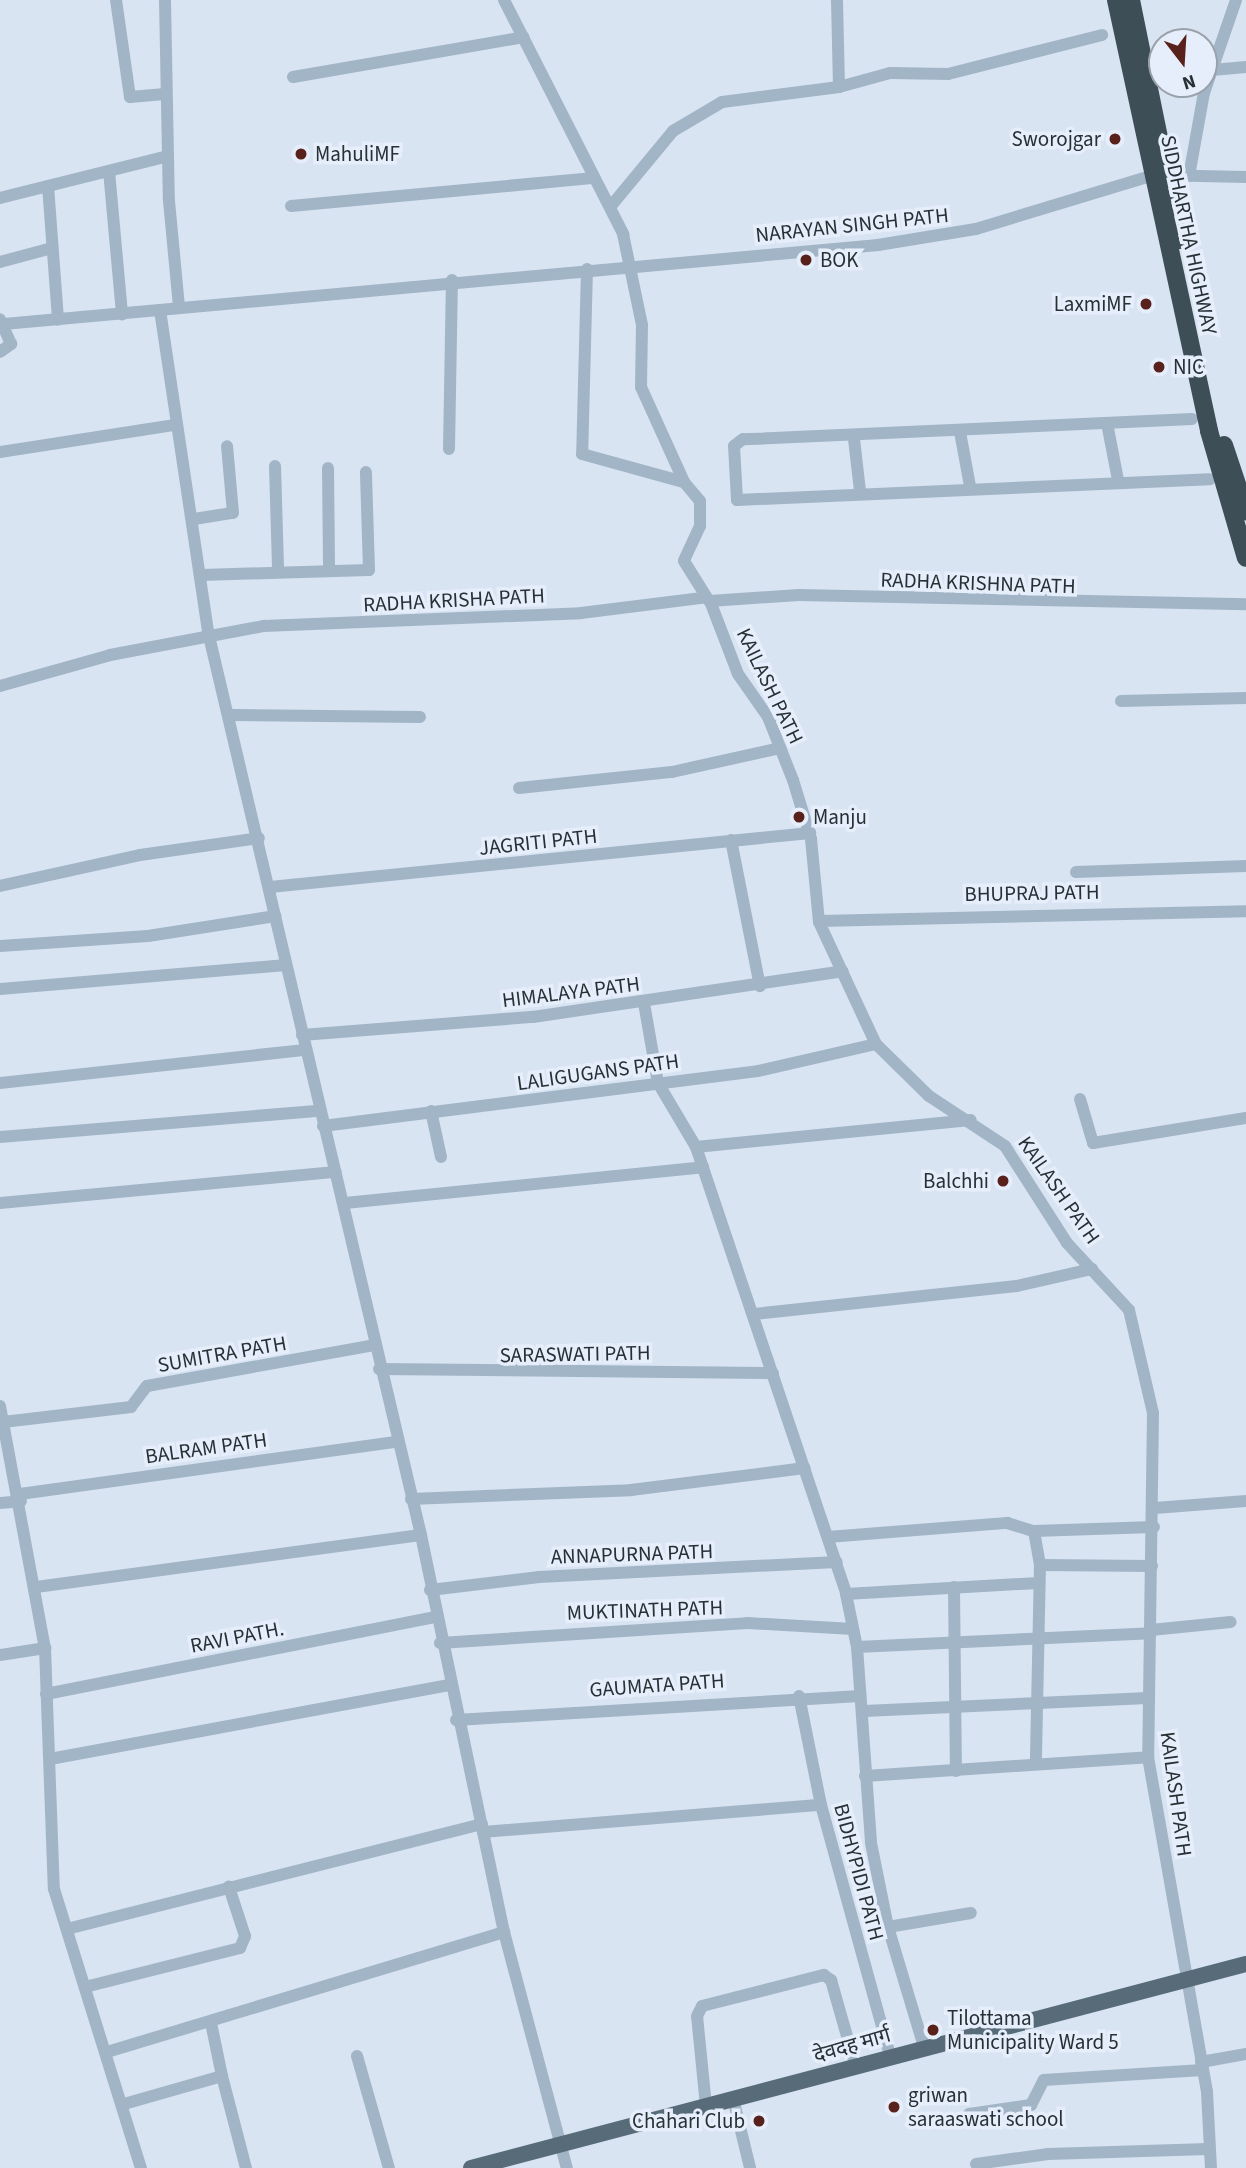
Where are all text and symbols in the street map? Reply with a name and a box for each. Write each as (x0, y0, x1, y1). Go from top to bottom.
north arrow (1148, 28, 1218, 98)
text: N (1179, 67, 1199, 96)
place label: Sworojgar (1012, 126, 1101, 152)
marker: Sworojgar (1107, 131, 1123, 147)
street label: SIDDHARTHA HIGHWAY (1156, 133, 1222, 337)
place label: MahuliMF (315, 141, 400, 167)
marker: MahuliMF (293, 146, 309, 162)
street label: NARAYAN SINGH PATH (754, 202, 950, 248)
place label: BOK (820, 247, 858, 273)
marker: BOK (798, 252, 814, 268)
place label: LaxmiMF (1054, 291, 1132, 317)
marker: LaxmiMF (1138, 296, 1154, 312)
place label: NIC (1173, 354, 1204, 380)
marker: NIC (1151, 359, 1167, 375)
street label: RADHA KRISHNA PATH (880, 567, 1076, 599)
street label: RADHA KRISHA PATH (363, 583, 545, 617)
street label: KAILASH PATH (731, 624, 809, 748)
place label: Manju (813, 804, 867, 830)
marker: Manju (791, 809, 807, 825)
street label: JAGRITI PATH (478, 823, 598, 861)
street label: BHUPRAJ PATH (964, 879, 1100, 907)
street label: HIMALAYA PATH (501, 971, 641, 1013)
street label: LALIGUGANS PATH (515, 1048, 681, 1096)
street label: KAILASH PATH (1013, 1131, 1105, 1249)
place label: Balchhi (923, 1168, 989, 1194)
marker: Balchhi (995, 1173, 1011, 1189)
street label: SUMITRA PATH (156, 1330, 288, 1378)
street label: SARASWATI PATH (499, 1340, 651, 1368)
street label: BALRAM PATH (143, 1427, 269, 1469)
street label: ANNAPURNA PATH (550, 1539, 714, 1569)
street label: MUKTINATH PATH (566, 1595, 724, 1625)
street label: RAVI PATH. (188, 1616, 286, 1658)
street label: GAUMATA PATH (589, 1668, 725, 1702)
street label: KAILASH PATH (1155, 1730, 1197, 1858)
street label: BIDHYPIDI PATH (829, 1801, 889, 1943)
place label: Tilottama Municipality Ward 5 (947, 2005, 1119, 2055)
street label: देवदह मार्ग (810, 2022, 894, 2068)
marker: Tilottama Municipality Ward 5 (925, 2022, 941, 2038)
place label: griwan saraaswati school (908, 2082, 1064, 2132)
marker: griwan saraaswati school (886, 2099, 902, 2115)
place label: Chahari Club (632, 2108, 745, 2134)
marker: Chahari Club (751, 2113, 767, 2129)

